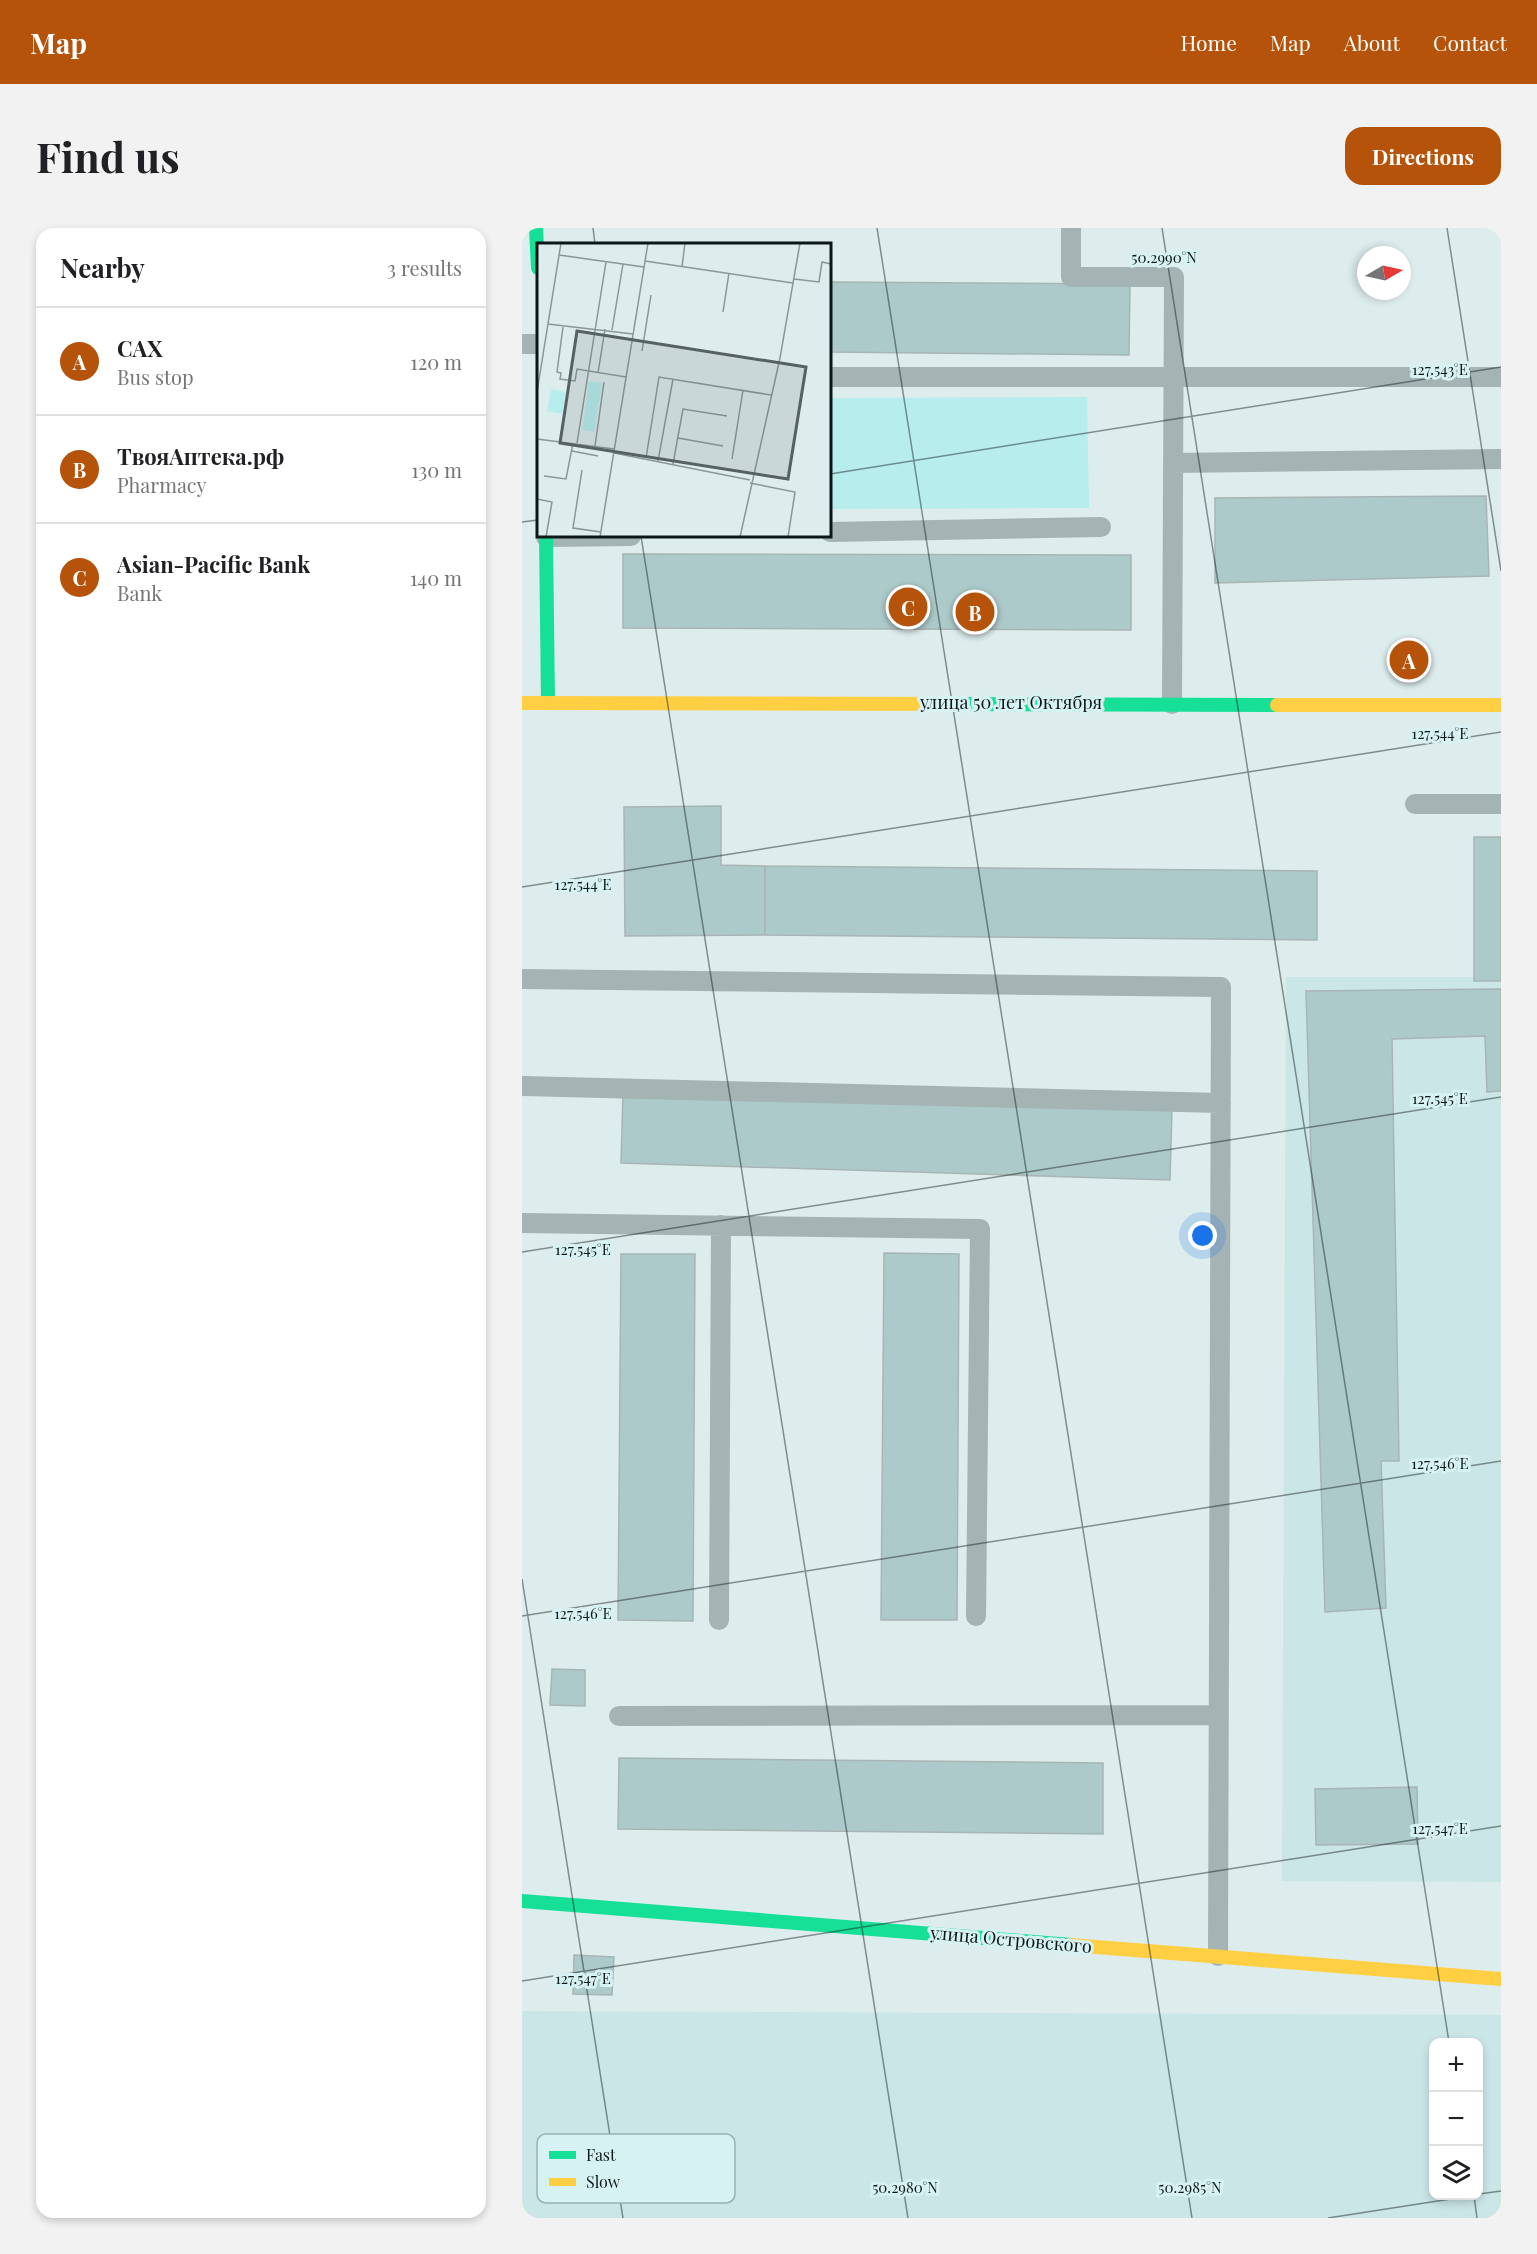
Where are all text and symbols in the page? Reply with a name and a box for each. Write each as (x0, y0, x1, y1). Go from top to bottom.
text: Map (30, 24, 87, 61)
text: Home (1181, 28, 1237, 56)
text: Map (1270, 28, 1311, 56)
text: About (1344, 28, 1400, 56)
text: Contact (1433, 28, 1507, 56)
button: Directions (1345, 127, 1501, 185)
text: Find us (36, 128, 180, 184)
inset map (537, 243, 831, 537)
north arrow (1357, 246, 1411, 300)
text: 50.2990°N (1131, 247, 1197, 267)
text: Nearby (60, 250, 145, 285)
text: 3 results (387, 254, 462, 281)
text: САХ (117, 333, 162, 363)
text: A (73, 348, 86, 375)
text: 120 m (410, 348, 462, 375)
text: 127.543°E (1412, 359, 1468, 379)
text: Bus stop (117, 363, 194, 390)
text: ТвояАптека.рф (117, 441, 284, 471)
text: B (73, 456, 86, 483)
text: 130 m (411, 456, 462, 483)
text: Pharmacy (117, 471, 207, 498)
text: Asian-Pacific Bank (117, 549, 310, 579)
text: C (72, 564, 87, 591)
text: 140 m (410, 564, 462, 591)
text: Bank (117, 579, 162, 606)
pin: C (888, 584, 928, 629)
pin: B (956, 590, 994, 634)
pin: A (1390, 638, 1428, 682)
street label: улица 50 лет Октября (919, 690, 1102, 714)
text: 127.544°E (1412, 723, 1468, 743)
text: 127.544°E (555, 874, 611, 894)
text: 127.545°E (1412, 1088, 1468, 1108)
your location (1188, 1221, 1217, 1250)
text: 127.545°E (555, 1239, 611, 1259)
text: 127.546°E (1411, 1453, 1469, 1473)
text: 127.546°E (554, 1603, 612, 1623)
text: 127.547°E (1412, 1818, 1468, 1838)
street label: улица Островского (928, 1920, 1093, 1958)
text: 127.547°E (555, 1968, 611, 1988)
map controls (1429, 2038, 1483, 2200)
button: + (1429, 2038, 1483, 2092)
button: − (1429, 2092, 1483, 2146)
legend (537, 2134, 735, 2203)
text: Fast (586, 2144, 616, 2165)
button: layers (1429, 2146, 1483, 2200)
text: Slow (586, 2171, 621, 2192)
text: 50.2980°N (872, 2177, 938, 2197)
text: 50.2985°N (1158, 2177, 1222, 2197)

